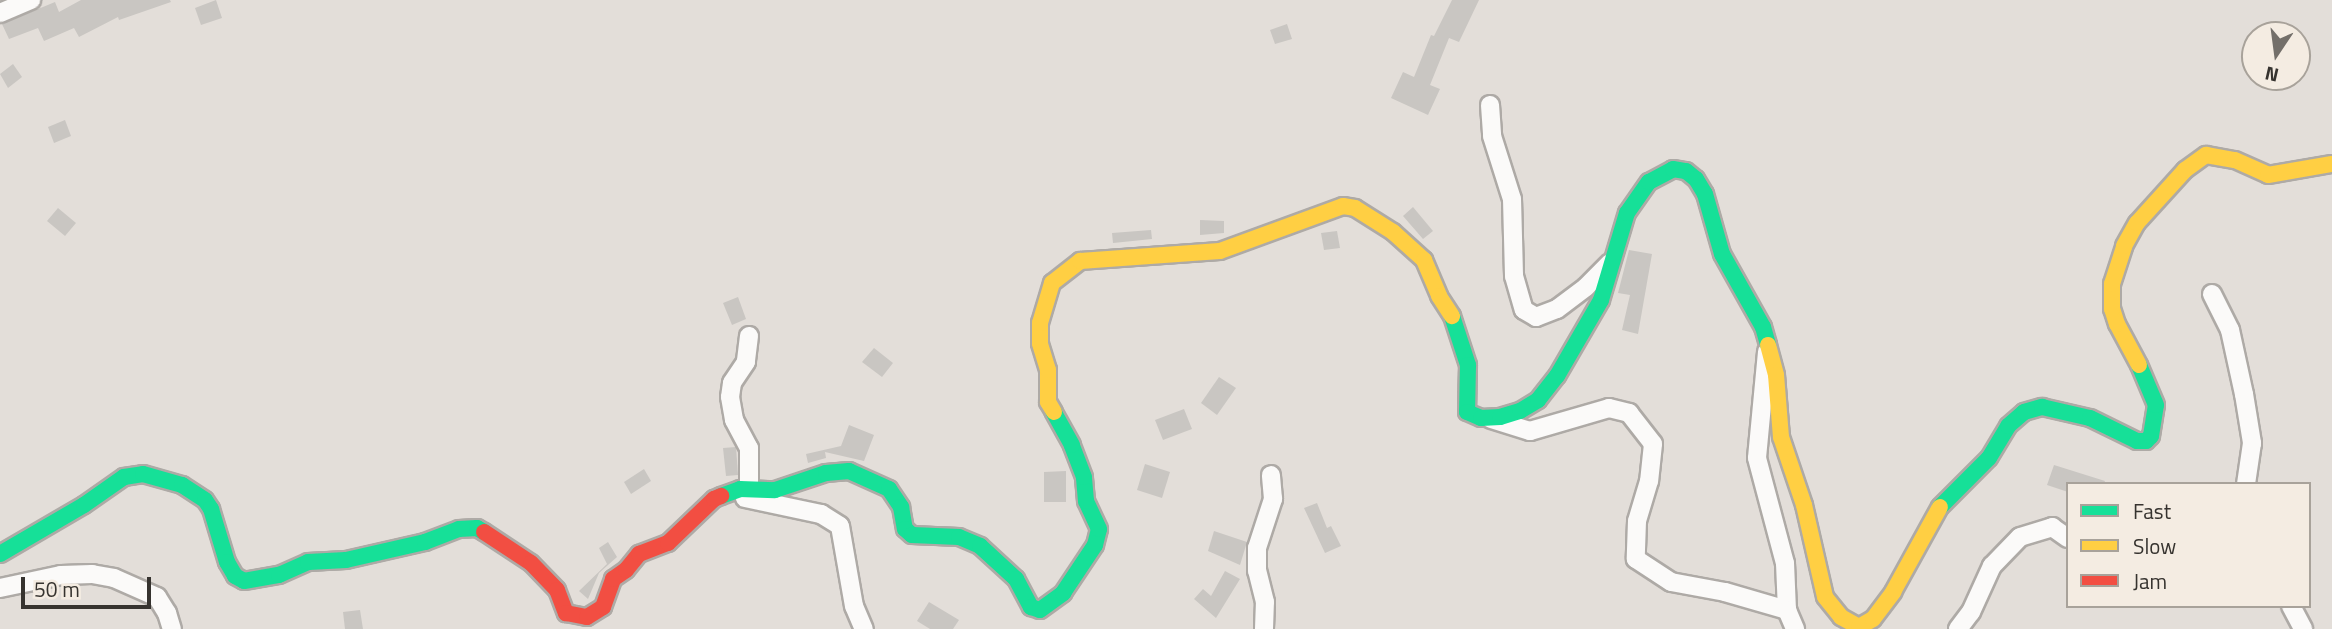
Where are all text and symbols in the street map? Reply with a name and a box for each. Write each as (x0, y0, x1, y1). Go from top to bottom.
north arrow (2241, 21, 2311, 91)
text: N (2262, 59, 2281, 91)
legend (2066, 482, 2311, 608)
text: Fast (2133, 495, 2171, 527)
text: Slow (2133, 530, 2176, 562)
scale bar (24, 562, 154, 606)
text: Jam (2133, 565, 2167, 597)
text: 50 m (34, 573, 80, 605)

